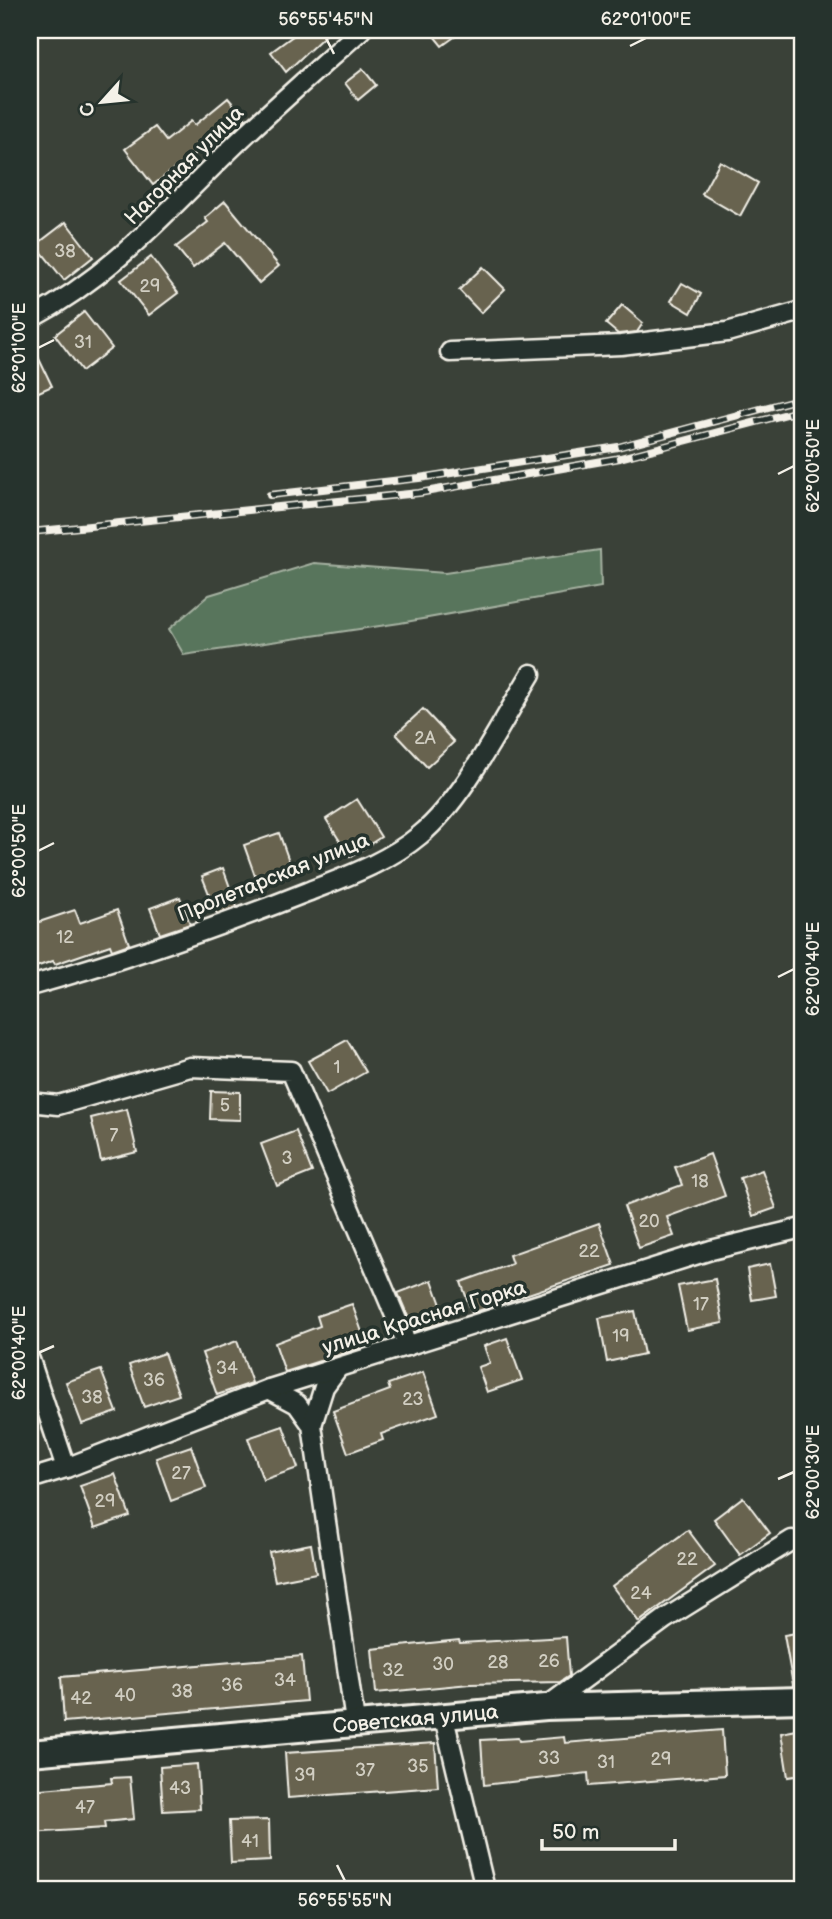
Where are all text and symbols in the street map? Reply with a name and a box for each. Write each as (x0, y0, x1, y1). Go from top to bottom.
text: 56°55'45"N (278, 9, 374, 30)
text: 62°01'00"E (601, 9, 691, 30)
north arrow (66, 66, 136, 136)
text: С (75, 98, 101, 120)
street label: Нагорная улица (120, 100, 250, 230)
house number: 38 (54, 241, 76, 262)
house number: 29 (139, 276, 161, 297)
text: 62°01'00"E (9, 303, 30, 393)
house number: 31 (74, 332, 92, 353)
text: 62°00'50"E (803, 419, 824, 513)
house number: 2А (414, 728, 436, 749)
text: 62°00'50"E (9, 804, 30, 898)
street label: Пролетарская улица (174, 827, 373, 927)
text: 62°00'40"E (803, 922, 824, 1016)
house number: 12 (56, 927, 74, 948)
house number: 1 (334, 1057, 340, 1078)
house number: 5 (220, 1095, 230, 1116)
house number: 7 (110, 1125, 119, 1146)
house number: 3 (281, 1148, 293, 1169)
house number: 18 (691, 1171, 709, 1192)
house number: 20 (638, 1211, 660, 1232)
house number: 22 (578, 1241, 600, 1262)
street label: улица Красная Горка (320, 1274, 529, 1360)
house number: 17 (693, 1294, 709, 1315)
text: 62°00'40"E (9, 1306, 30, 1400)
house number: 19 (612, 1326, 630, 1347)
house number: 34 (216, 1358, 238, 1379)
house number: 36 (143, 1370, 165, 1391)
house number: 38 (81, 1387, 103, 1408)
house number: 23 (402, 1389, 424, 1410)
text: 62°00'30"E (803, 1424, 824, 1519)
house number: 27 (171, 1463, 191, 1484)
house number: 29 (94, 1491, 116, 1512)
house number: 22 (676, 1549, 698, 1570)
house number: 24 (630, 1583, 652, 1604)
house number: 26 (538, 1651, 560, 1672)
house number: 28 (487, 1652, 509, 1673)
house number: 30 (432, 1654, 454, 1675)
house number: 32 (382, 1660, 404, 1681)
house number: 34 (274, 1670, 296, 1691)
house number: 36 (221, 1675, 243, 1696)
house number: 38 (171, 1681, 193, 1702)
house number: 40 (114, 1685, 136, 1706)
house number: 42 (70, 1688, 92, 1709)
street label: Советская улица (332, 1699, 500, 1739)
house number: 33 (538, 1748, 560, 1769)
house number: 29 (650, 1749, 672, 1770)
house number: 31 (597, 1752, 615, 1773)
house number: 35 (407, 1756, 429, 1777)
house number: 37 (355, 1760, 375, 1781)
house number: 39 (294, 1765, 316, 1786)
house number: 43 (169, 1778, 191, 1799)
house number: 47 (75, 1797, 95, 1818)
scale bar (542, 1807, 674, 1851)
text: 50 m (552, 1820, 599, 1845)
house number: 41 (241, 1831, 259, 1852)
text: 56°55'55"N (298, 1890, 392, 1911)

